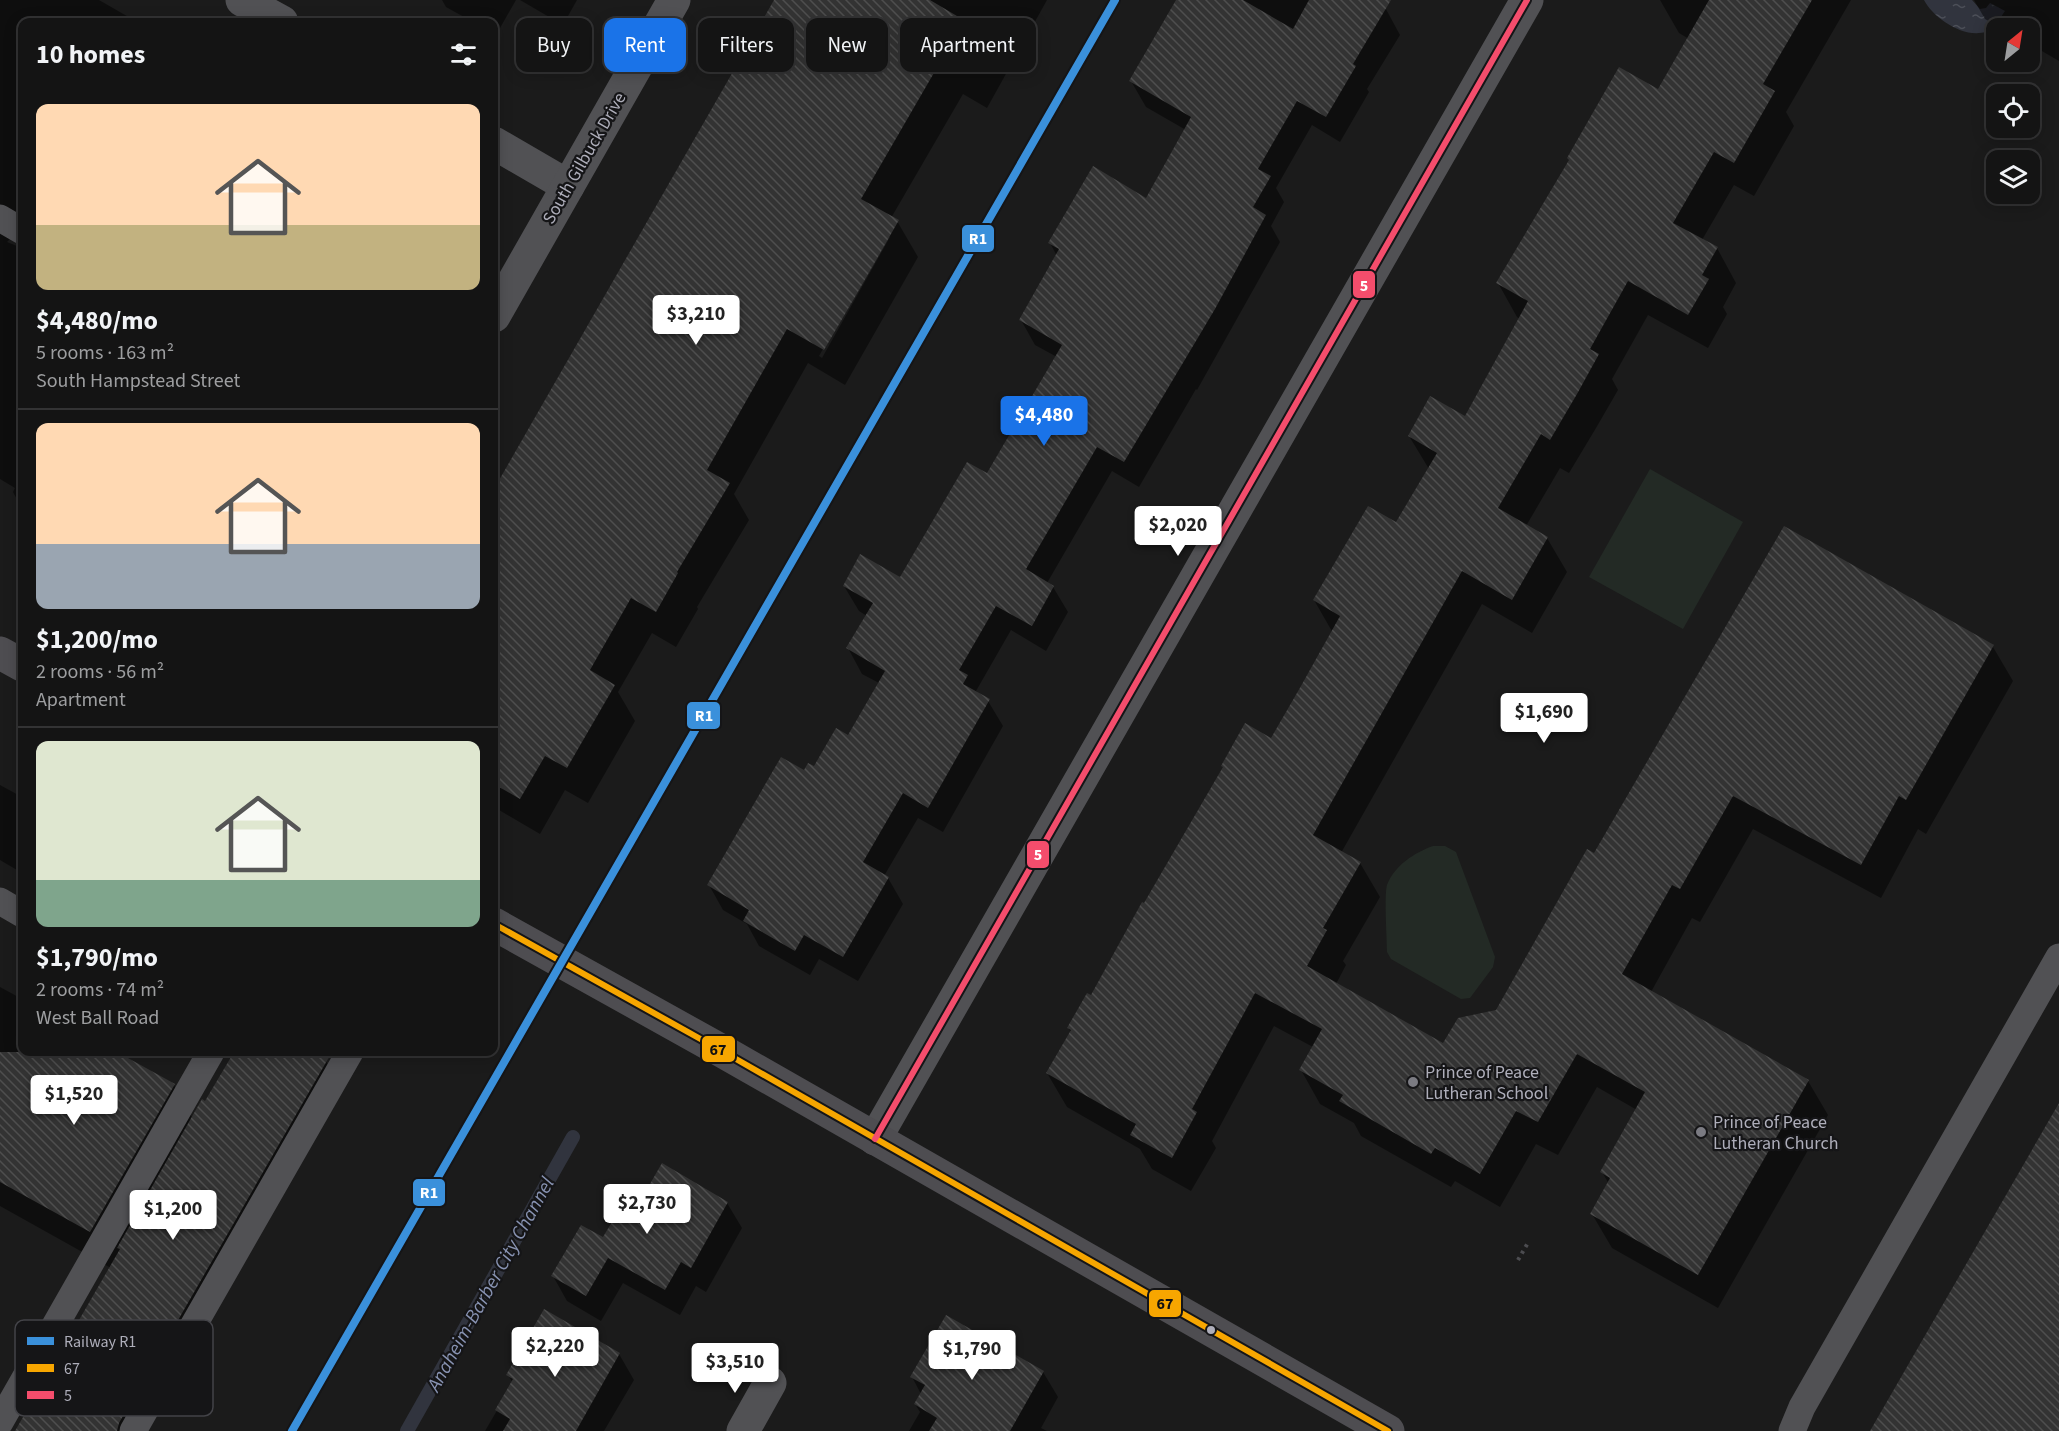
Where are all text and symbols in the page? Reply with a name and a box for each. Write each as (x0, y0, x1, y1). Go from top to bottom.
chip: Buy (516, 18, 592, 72)
chip: Rent (604, 18, 686, 72)
chip: Filters (698, 18, 794, 72)
chip: New (806, 18, 888, 72)
chip: Apartment (900, 18, 1036, 72)
north arrow (1986, 18, 2040, 72)
map controls (1986, 18, 2040, 204)
text: 10 homes (36, 36, 145, 73)
icon: filters (447, 38, 480, 71)
button: locate (1986, 84, 2040, 138)
street label: South Gilbuck Drive (537, 88, 632, 229)
icon: home (204, 143, 312, 251)
button: layers (1986, 150, 2040, 204)
line badge: R1 (961, 224, 995, 253)
text: R1 (969, 228, 987, 250)
line badge: 5 (1352, 270, 1376, 299)
text: 5 (1360, 275, 1368, 297)
pin: $3,210 (647, 295, 745, 346)
text: $3,210 (667, 300, 725, 328)
text: $4,480/mo (36, 302, 158, 339)
text: 5 rooms · 163 m² (36, 339, 174, 367)
text: South Hampstead Street (36, 367, 240, 395)
pin: $4,480 (995, 396, 1093, 447)
text: $4,480 (1015, 401, 1073, 429)
icon: home (204, 462, 312, 570)
pin: $2,020 (1129, 506, 1227, 557)
text: $2,020 (1149, 511, 1207, 539)
text: $1,200/mo (36, 621, 158, 658)
text: 2 rooms · 56 m² (36, 658, 164, 686)
text: Apartment (36, 686, 126, 714)
pin: $1,690 (1495, 693, 1593, 744)
text: $1,690 (1515, 698, 1573, 726)
line badge: R1 (686, 701, 721, 730)
text: R1 (695, 705, 713, 727)
icon: home (204, 780, 312, 888)
line badge: 5 (1026, 840, 1050, 869)
text: 5 (1034, 844, 1042, 866)
text: $1,790/mo (36, 939, 158, 976)
text: 2 rooms · 74 m² (36, 976, 164, 1004)
text: West Ball Road (36, 1004, 159, 1032)
line badge: 67 (701, 1035, 736, 1063)
text: 67 (710, 1039, 726, 1061)
place label: Prince of Peace Lutheran School (1425, 1060, 1548, 1106)
pin: $1,520 (25, 1075, 123, 1126)
marker: Prince of Peace Lutheran School (1406, 1075, 1420, 1089)
text: $1,520 (45, 1080, 103, 1108)
place label: Prince of Peace Lutheran Church (1713, 1110, 1838, 1156)
marker: Prince of Peace Lutheran Church (1694, 1125, 1708, 1139)
water label: Anaheim-Barber City Channel (419, 1172, 562, 1399)
line badge: R1 (412, 1178, 446, 1207)
text: R1 (420, 1182, 438, 1204)
pin: $2,730 (598, 1184, 696, 1235)
text: $2,730 (618, 1189, 676, 1217)
pin: $1,200 (124, 1190, 222, 1241)
text: $1,200 (144, 1195, 202, 1223)
line badge: 67 (1148, 1289, 1182, 1318)
text: 67 (1157, 1293, 1173, 1315)
legend (15, 1320, 213, 1416)
unlabelled marker (1205, 1324, 1217, 1336)
pin: $2,220 (506, 1327, 604, 1378)
pin: $1,790 (923, 1330, 1021, 1381)
text: Railway R1 (64, 1331, 136, 1353)
text: $2,220 (526, 1332, 584, 1360)
text: $1,790 (943, 1335, 1001, 1363)
pin: $3,510 (686, 1343, 784, 1394)
text: $3,510 (706, 1348, 764, 1376)
text: 67 (64, 1358, 80, 1380)
text: 5 (64, 1385, 72, 1407)

